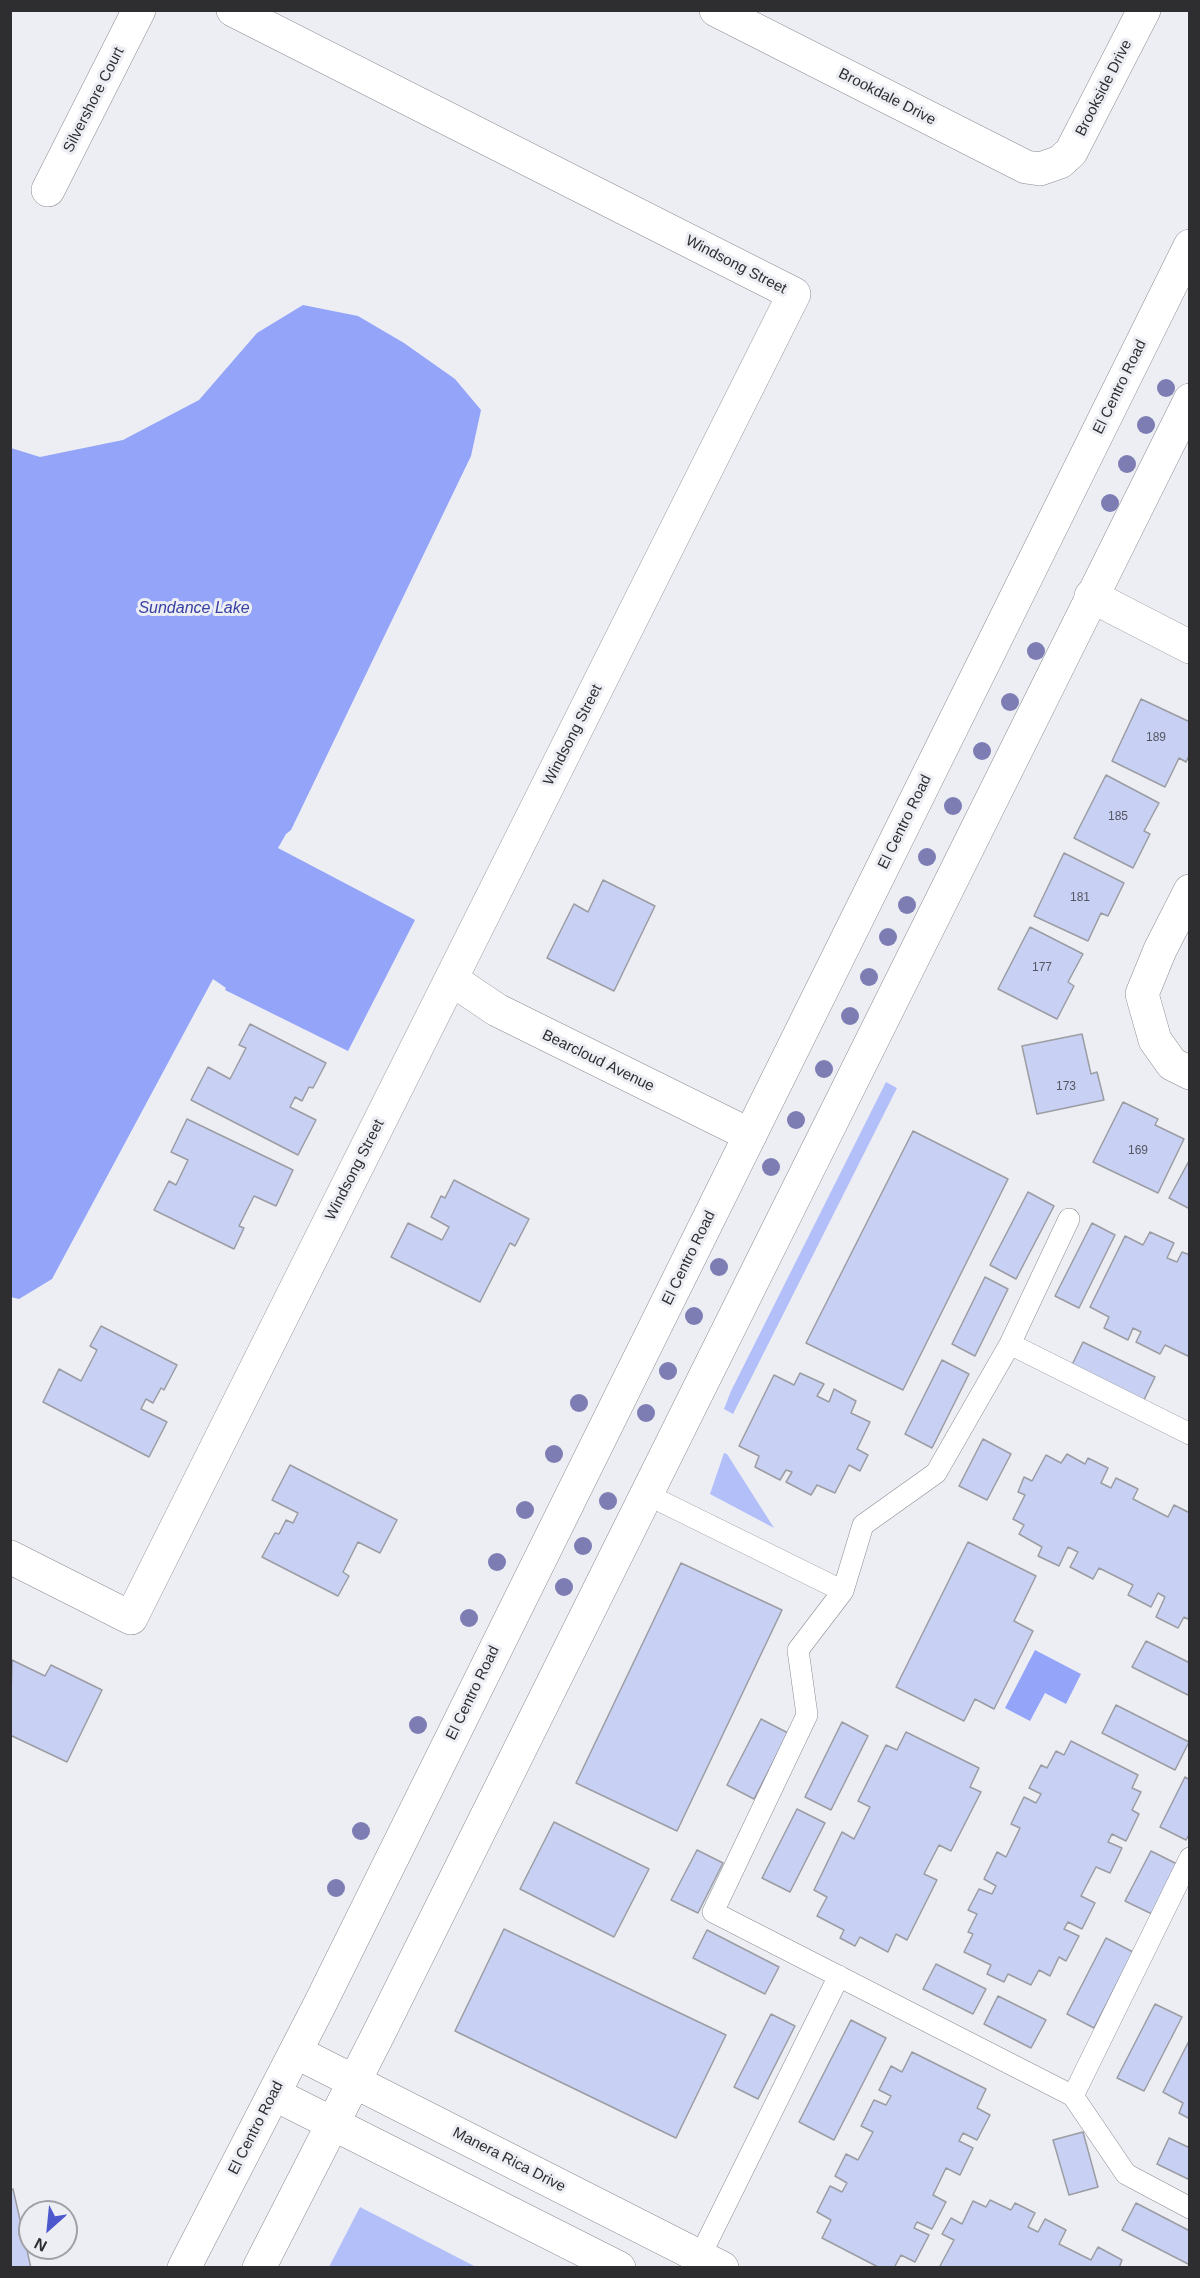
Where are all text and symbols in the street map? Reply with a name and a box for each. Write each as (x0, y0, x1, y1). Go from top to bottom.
street label: Brookside Drive (1072, 37, 1136, 139)
street label: Silvershore Court (60, 44, 128, 156)
street label: Brookdale Drive (835, 65, 939, 129)
street label: Windsong Street (683, 232, 789, 298)
street label: El Centro Road (1089, 337, 1151, 437)
water label: Sundance Lake (138, 599, 250, 619)
street label: Windsong Street (540, 682, 606, 788)
house number: 189 (1146, 731, 1166, 745)
street label: El Centro Road (874, 772, 936, 872)
house number: 185 (1108, 810, 1128, 824)
house number: 181 (1070, 891, 1090, 905)
house number: 177 (1032, 961, 1052, 975)
street label: Bearcloud Avenue (539, 1026, 657, 1096)
house number: 173 (1056, 1080, 1076, 1094)
street label: Windsong Street (322, 1117, 388, 1223)
house number: 169 (1128, 1144, 1148, 1158)
street label: El Centro Road (658, 1208, 720, 1308)
street label: El Centro Road (442, 1643, 504, 1743)
street label: El Centro Road (225, 2078, 287, 2178)
street label: Manera Rica Drive (450, 2124, 568, 2196)
north arrow (18, 2200, 78, 2260)
text: N (31, 2235, 50, 2255)

